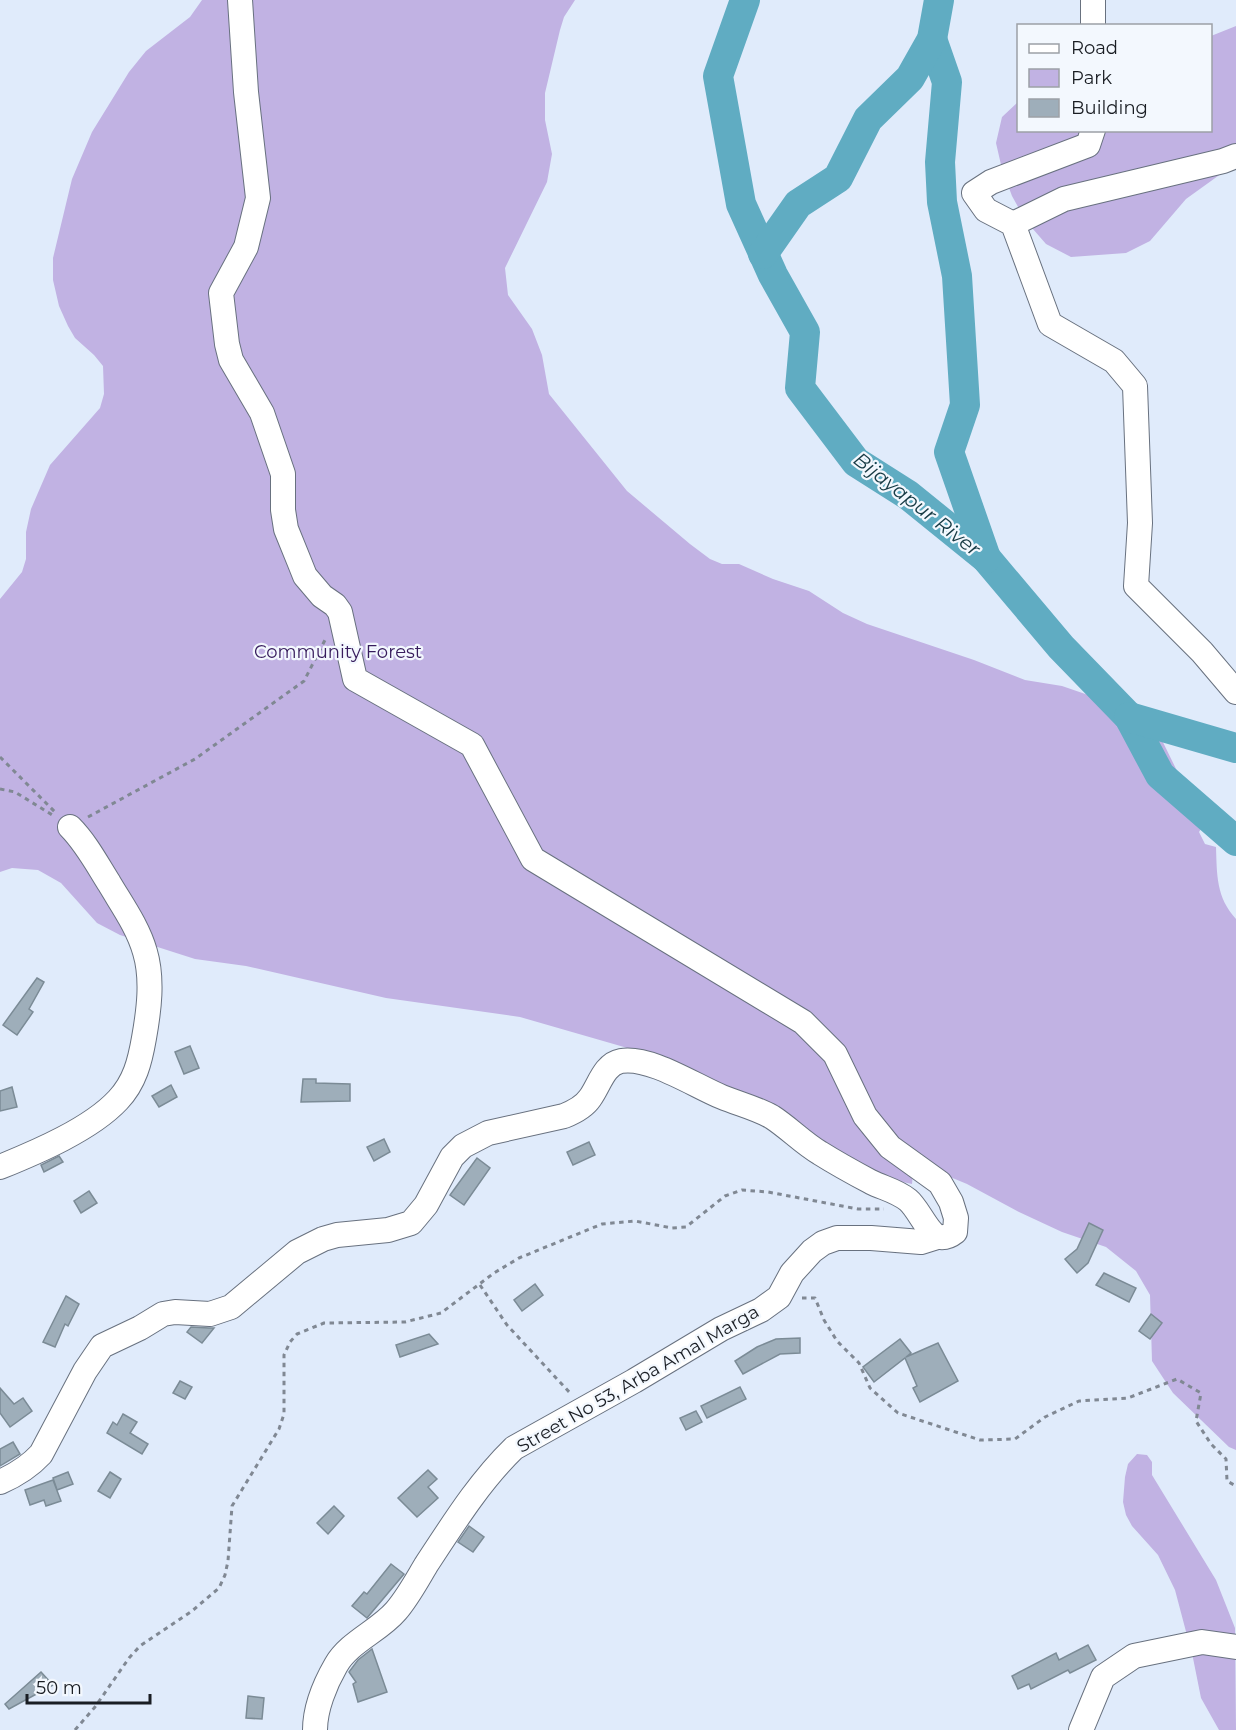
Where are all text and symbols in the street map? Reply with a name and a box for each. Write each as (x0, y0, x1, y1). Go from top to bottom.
legend (1017, 24, 1212, 132)
text: Road (1071, 37, 1118, 59)
text: Park (1071, 67, 1112, 89)
text: Building (1071, 97, 1148, 119)
water label: Bijayapur River (849, 447, 986, 562)
park label: Community Forest (254, 641, 422, 663)
street label: Street No 53, Arba Amal Marga (513, 1300, 763, 1458)
scale bar (27, 1667, 150, 1705)
text: 50 m (36, 1677, 82, 1699)

